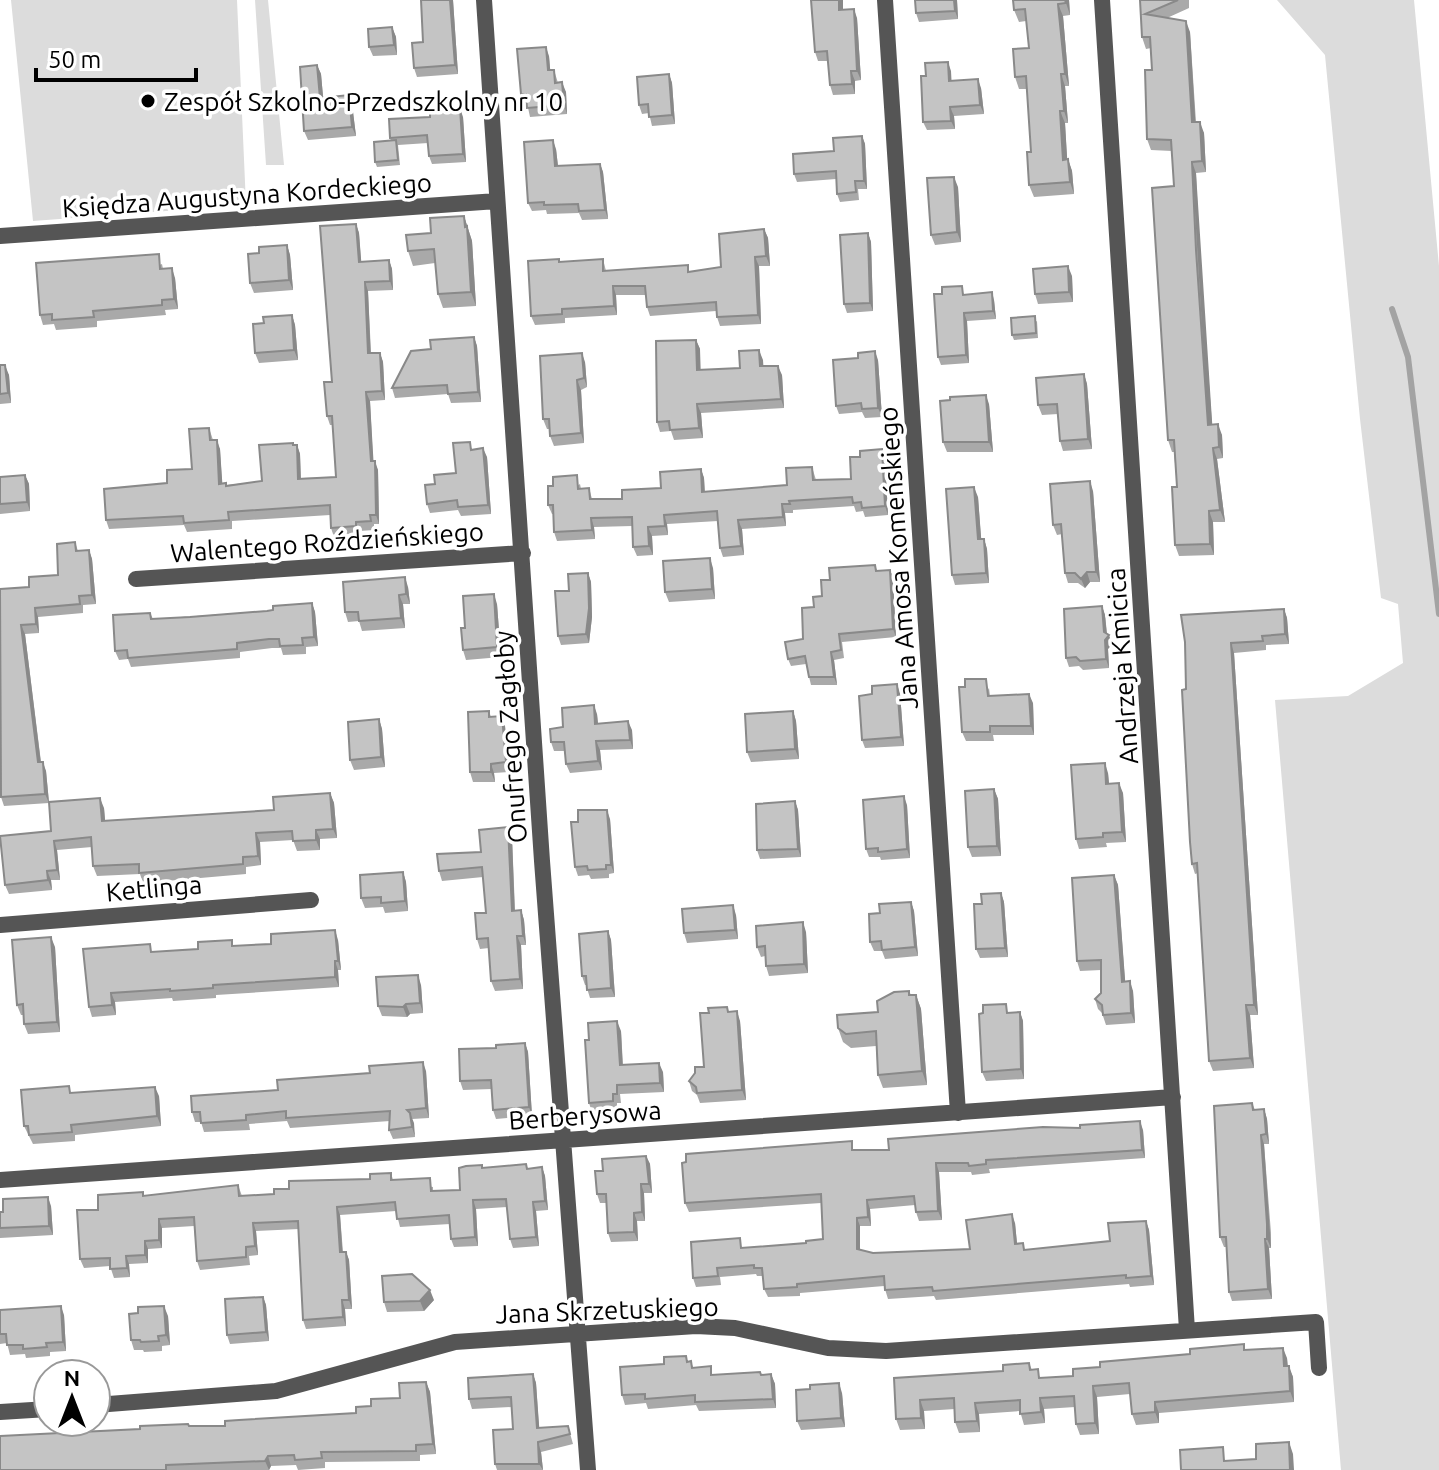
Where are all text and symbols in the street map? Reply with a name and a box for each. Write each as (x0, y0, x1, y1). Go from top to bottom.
scale bar (36, 32, 196, 82)
text: 50 m (48, 46, 101, 73)
place label: Zespół Szkolno-Przedszkolny nr 10 (164, 87, 563, 116)
marker: Zespół Szkolno-Przedszkolny nr 10 (139, 92, 157, 110)
street label: Księdza Augustyna Kordeckiego (61, 168, 433, 222)
street label: Jana Amosa Komeńskiego (873, 406, 923, 710)
street label: Walentego Roździeńskiego (169, 517, 485, 567)
street label: Andrzeja Kmicica (1101, 567, 1143, 765)
street label: Onufrego Zagłoby (488, 630, 532, 844)
street label: Ketlinga (105, 869, 203, 907)
street label: Berberysowa (508, 1095, 662, 1135)
street label: Jana Skrzetuskiego (495, 1292, 719, 1328)
north arrow (32, 1358, 112, 1438)
text: N (64, 1365, 80, 1390)

